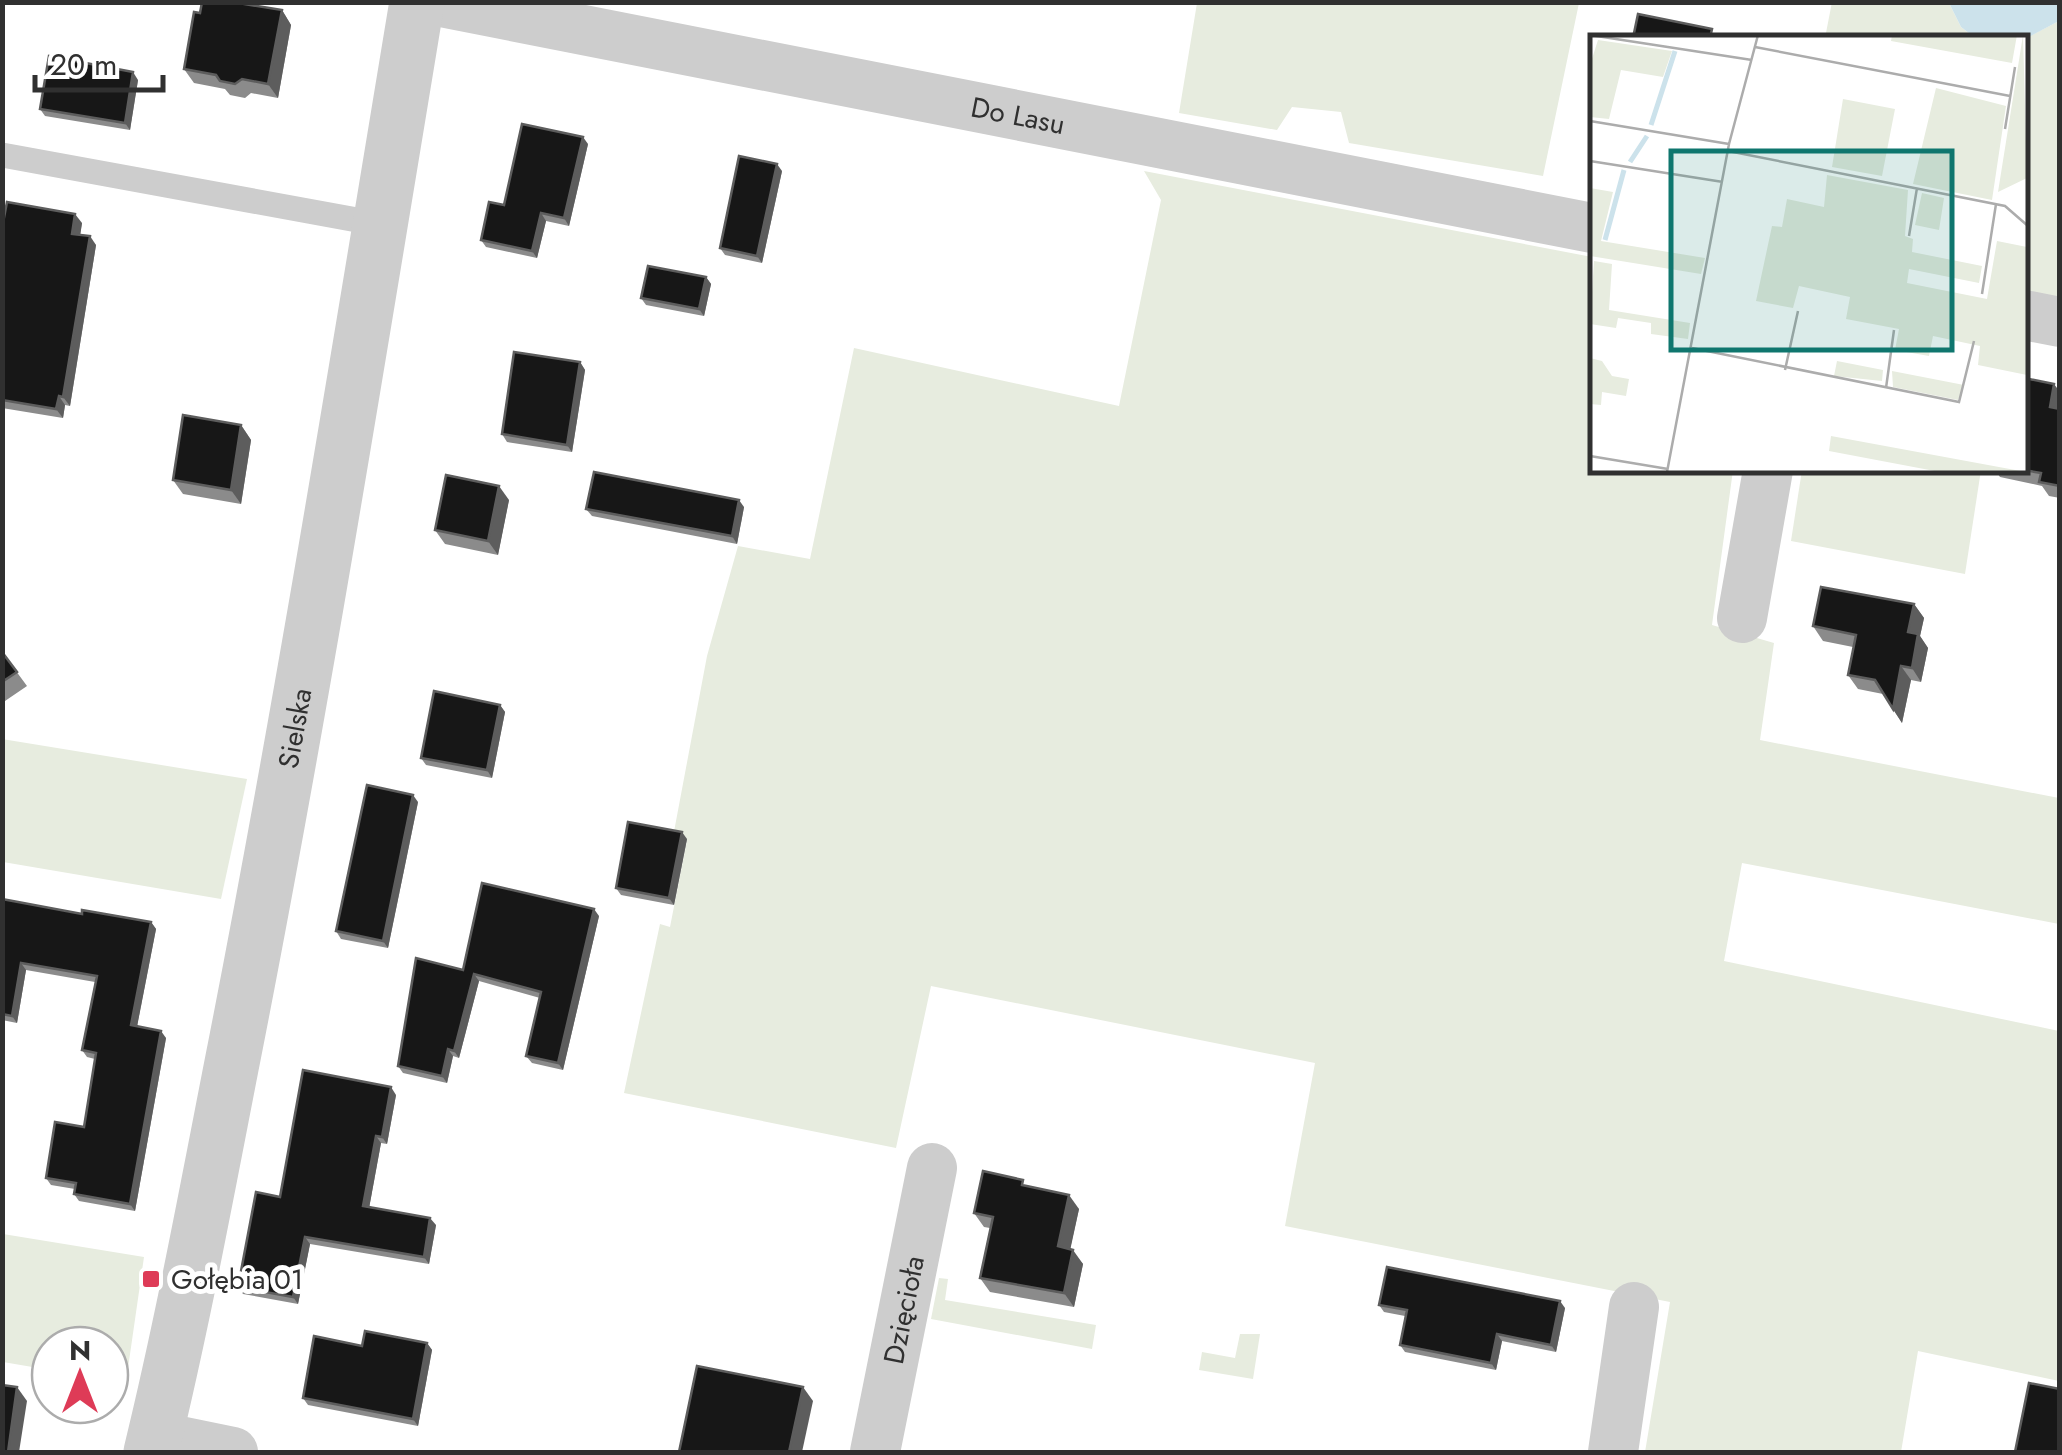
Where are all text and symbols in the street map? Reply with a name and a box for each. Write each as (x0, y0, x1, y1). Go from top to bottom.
scale bar (35, 30, 162, 92)
inset map (1590, 35, 2027, 472)
text: 20 m (50, 43, 117, 86)
street label: Do Lasu (967, 87, 1068, 145)
street label: Sielska (268, 685, 322, 772)
street label: Dzięcioła (873, 1252, 935, 1368)
place label: Gołębia 01 (171, 1259, 303, 1300)
marker: Gołębia 01 (140, 1268, 162, 1290)
north arrow (30, 1325, 130, 1425)
text: N (69, 1330, 91, 1371)

